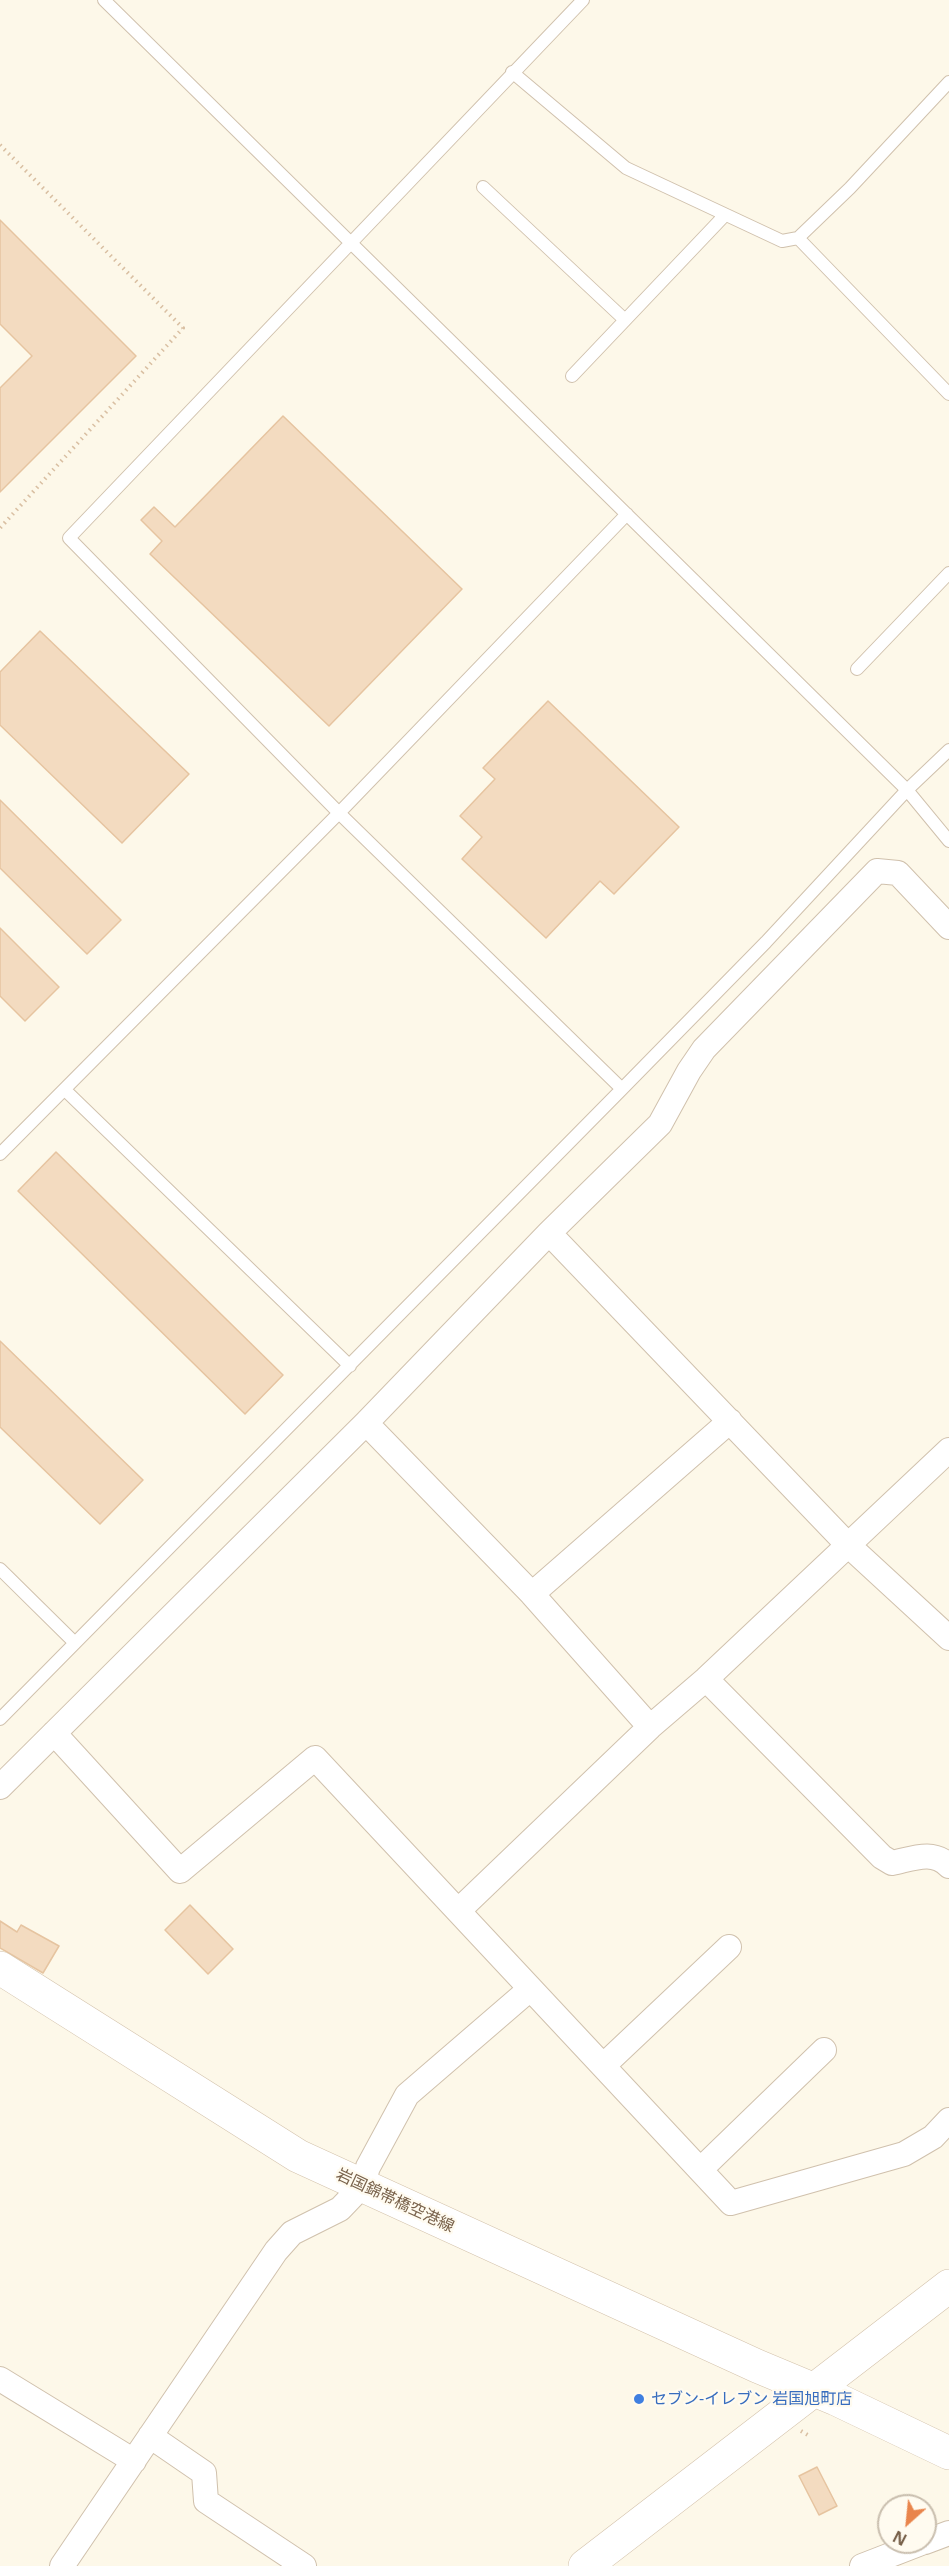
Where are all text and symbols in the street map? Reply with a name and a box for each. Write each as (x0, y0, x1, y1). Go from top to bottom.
street label: 岩国錦帯橋空港線 (333, 2165, 457, 2237)
place label: セブン-イレブン 岩国旭町店 (651, 2389, 852, 2409)
marker: セブン-イレブン 岩国旭町店 (632, 2392, 646, 2406)
north arrow (877, 2494, 937, 2554)
text: N (889, 2526, 911, 2551)

